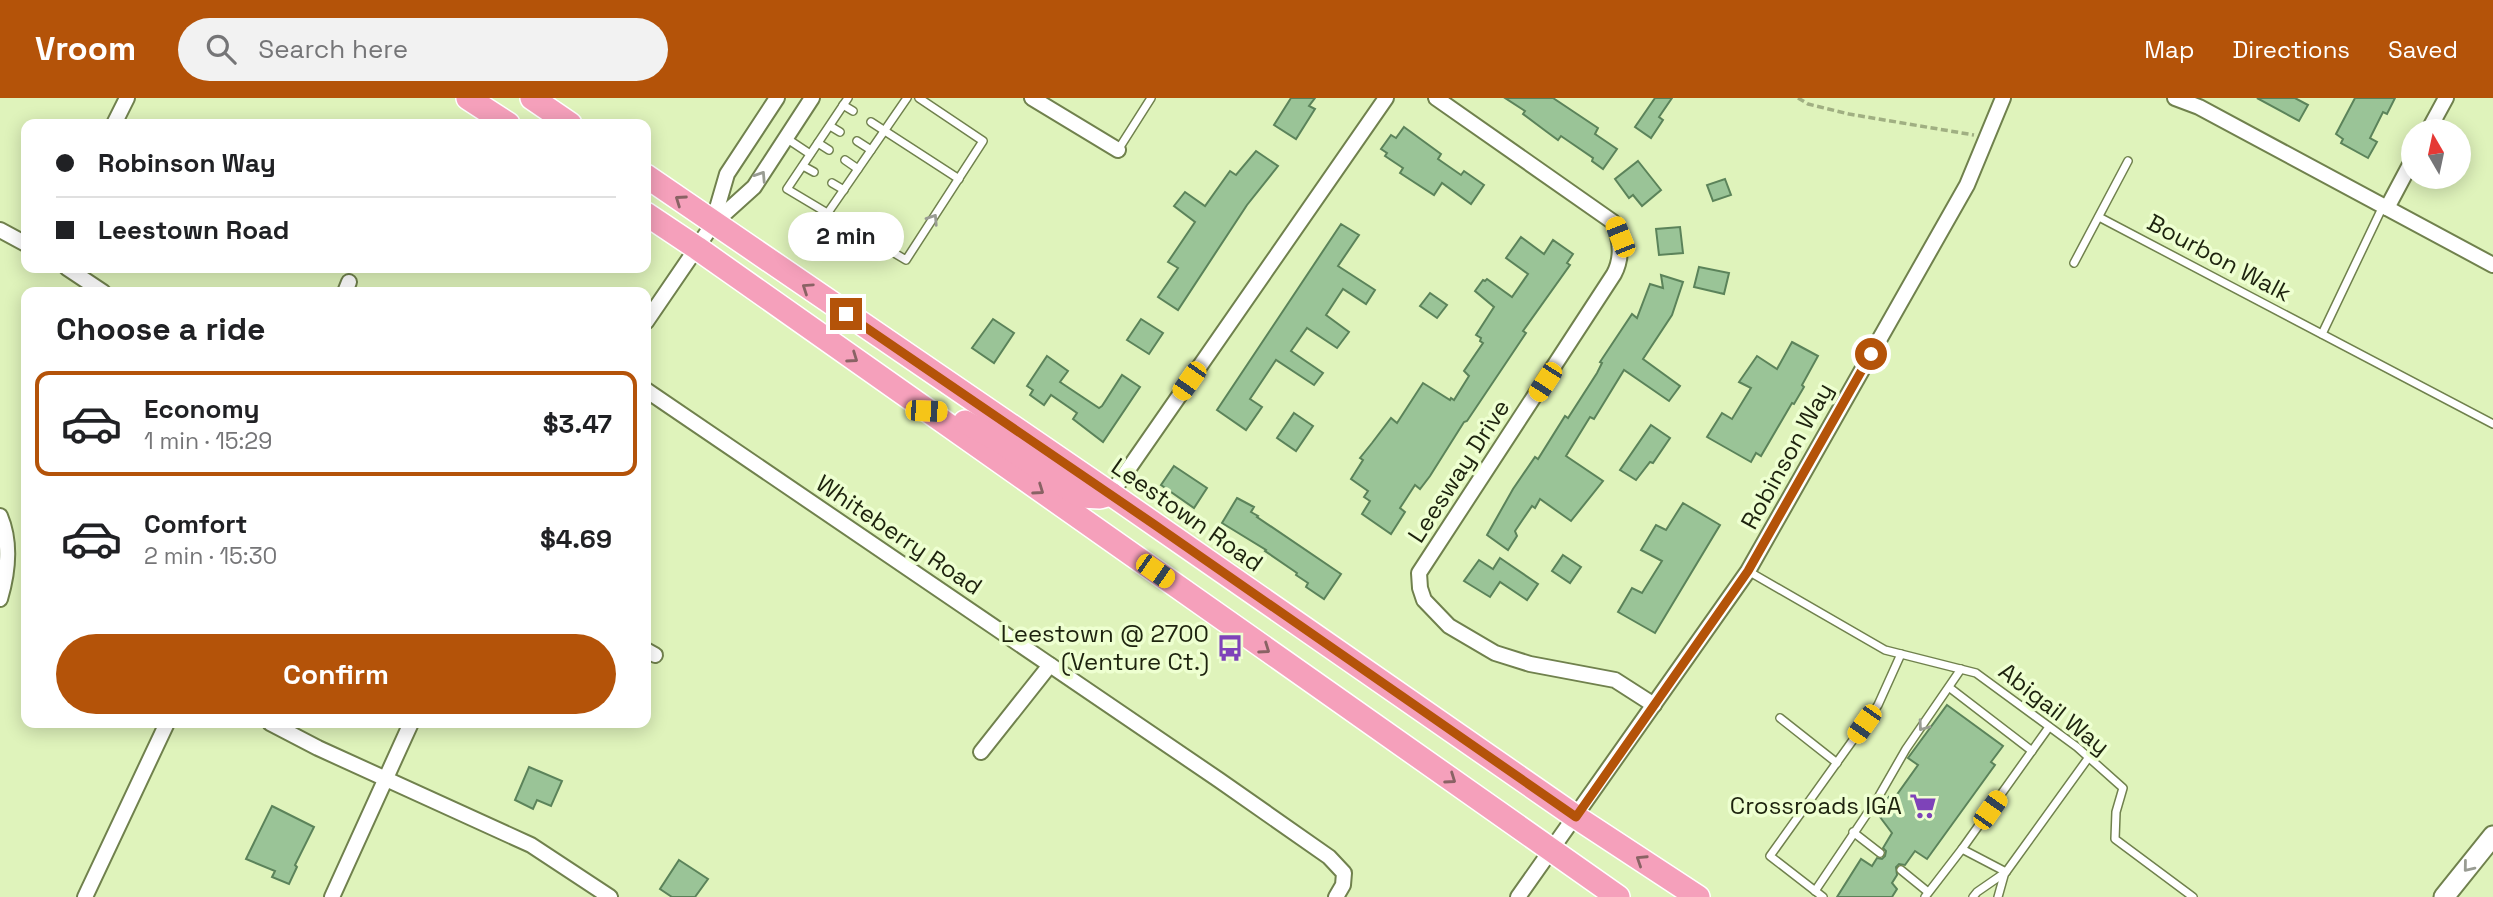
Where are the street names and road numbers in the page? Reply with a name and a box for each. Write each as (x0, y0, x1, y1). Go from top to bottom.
street label: Bourbon Walk (2142, 207, 2297, 309)
street label: Robinson Way (1733, 377, 1840, 535)
street label: Leesway Drive (1401, 393, 1516, 548)
street label: Leestown Road (1105, 451, 1269, 578)
street label: Whiteberry Road (810, 468, 988, 602)
street label: Abigail Way (1993, 656, 2116, 762)

